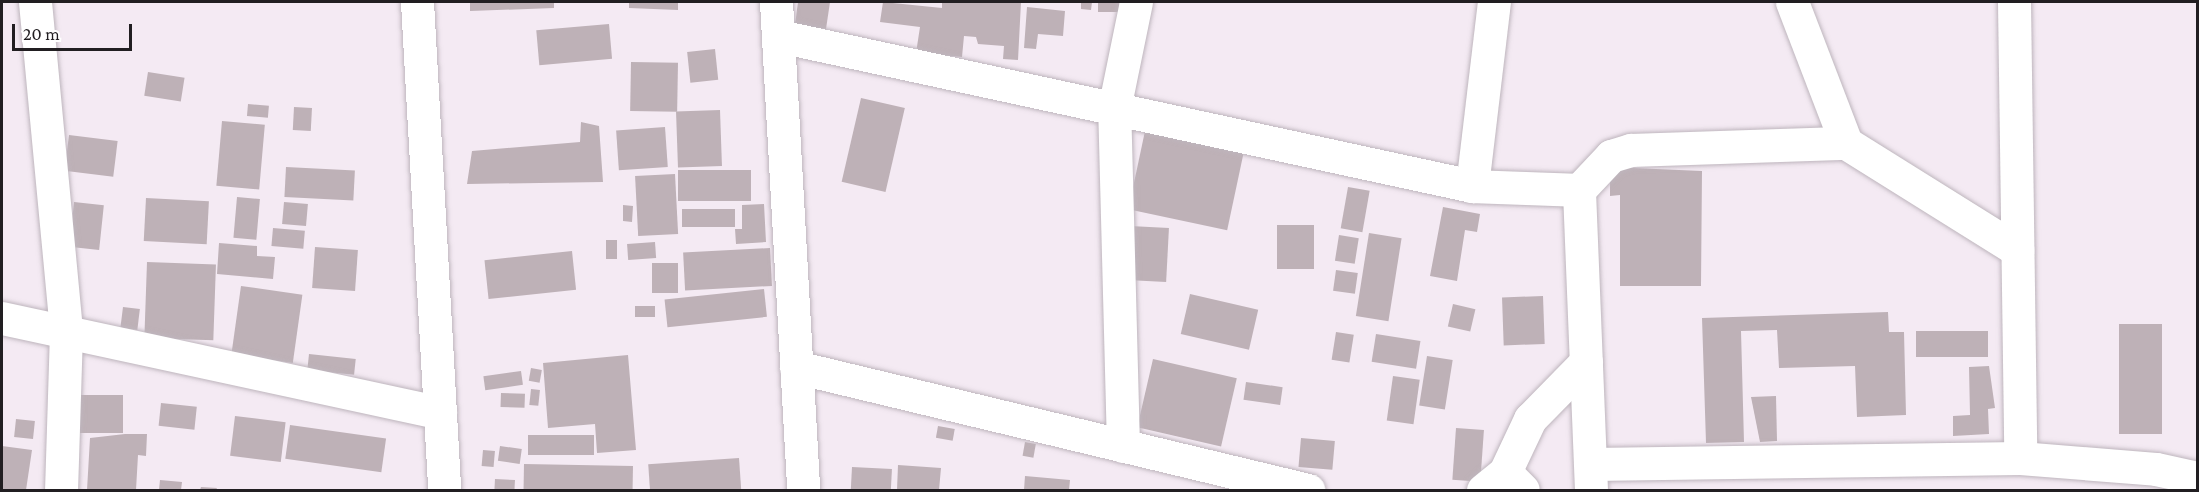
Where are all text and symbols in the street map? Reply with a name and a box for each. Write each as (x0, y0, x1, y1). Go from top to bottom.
scale bar (15, 12, 135, 50)
text: 20 m (23, 24, 60, 44)

